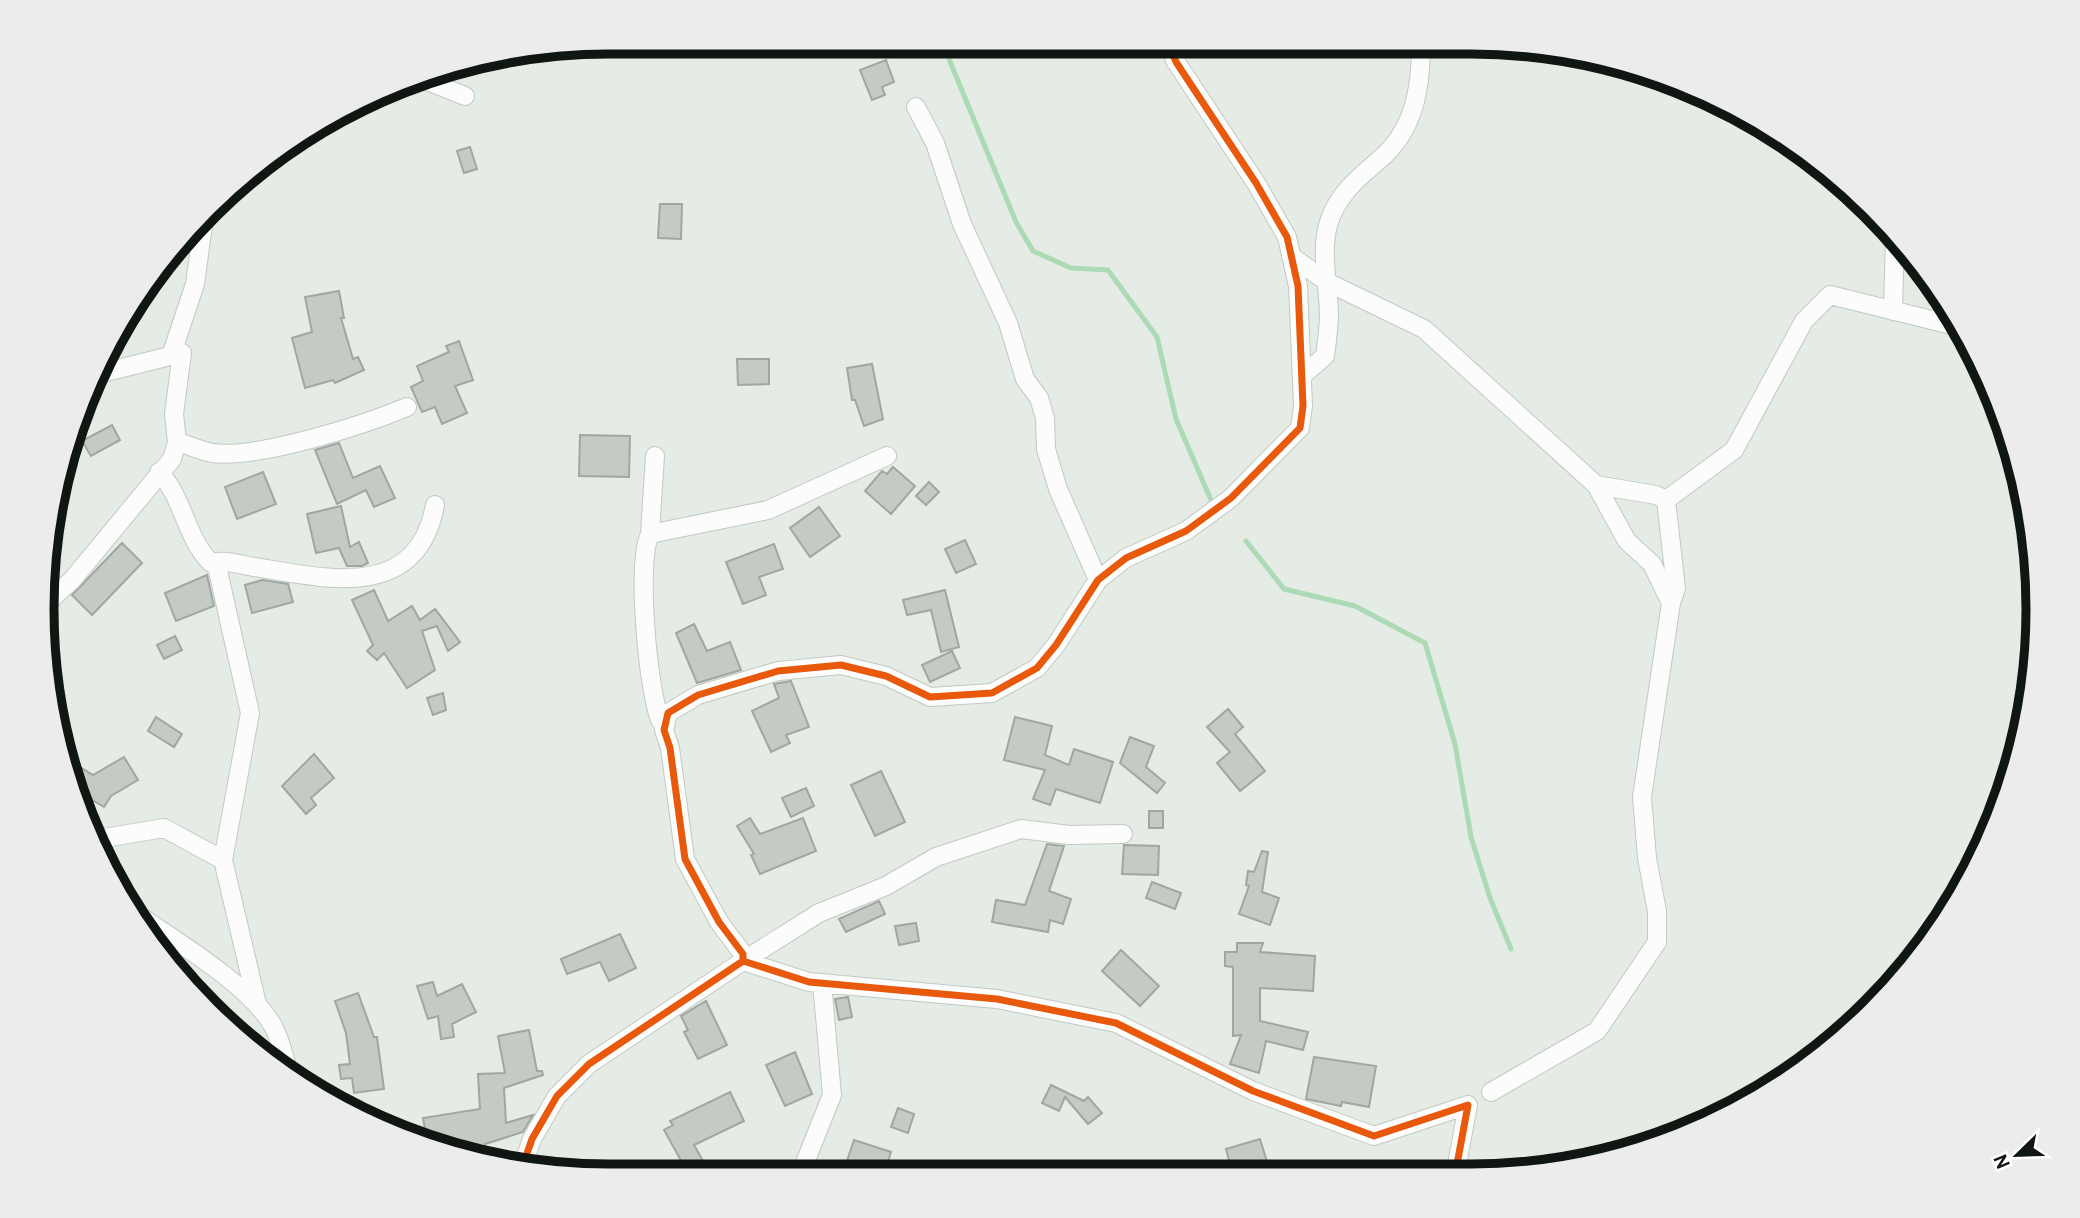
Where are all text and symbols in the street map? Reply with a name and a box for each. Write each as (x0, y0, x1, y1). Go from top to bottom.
north arrow (1982, 1120, 2052, 1190)
text: N (1989, 1150, 2017, 1172)

